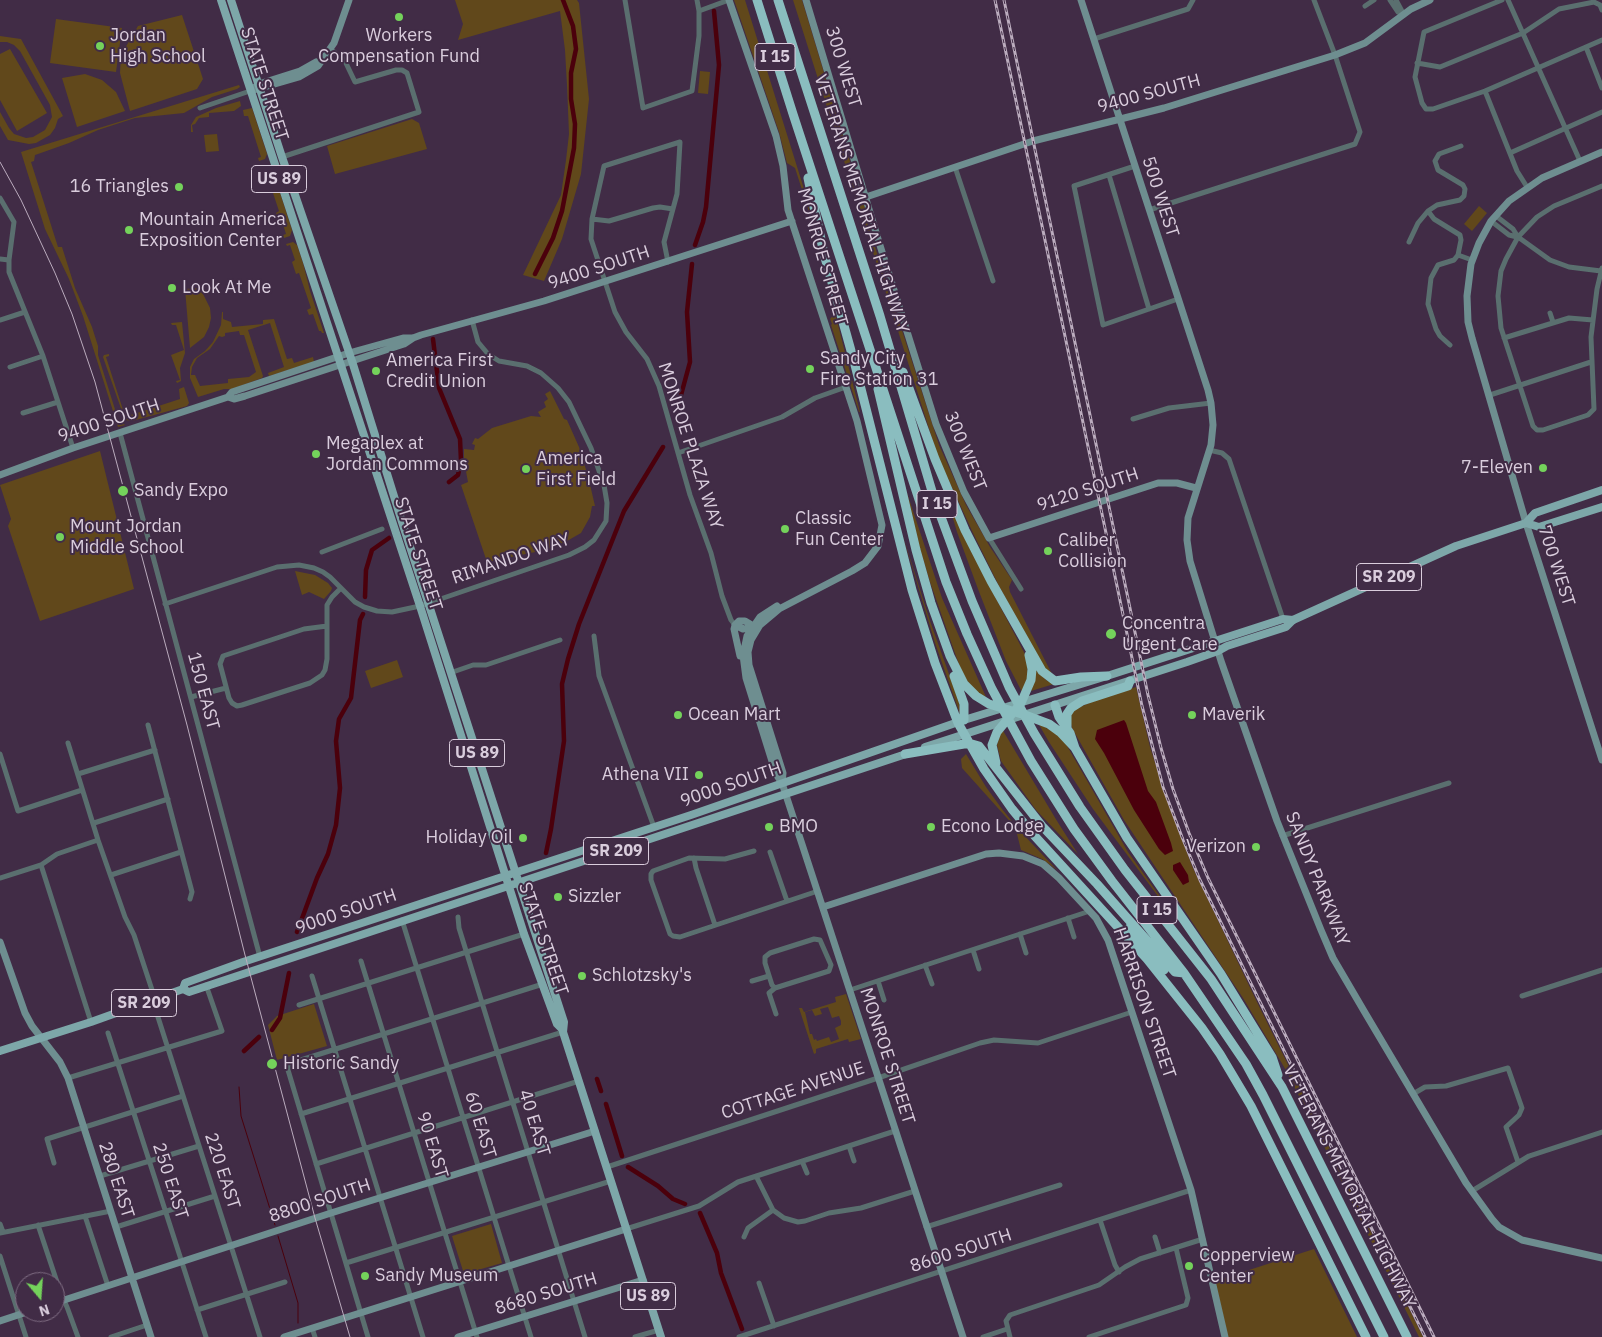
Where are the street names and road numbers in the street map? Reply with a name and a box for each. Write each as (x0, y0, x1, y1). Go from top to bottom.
street label: 300 WEST (820, 24, 866, 110)
street label: STATE STREET (235, 25, 293, 143)
road number: I 15 (755, 44, 795, 70)
street label: 9400 SOUTH (1095, 70, 1203, 118)
street label: VETERANS MEMORIAL HIGHWAY (809, 72, 913, 336)
street label: 500 WEST (1137, 154, 1183, 240)
road number: US 89 (252, 165, 306, 192)
street label: MONROE STREET (792, 186, 852, 328)
street label: 9400 SOUTH (545, 241, 653, 295)
street label: MONROE PLAZA WAY (653, 360, 727, 532)
street label: 9400 SOUTH (55, 394, 163, 448)
street label: 300 WEST (939, 408, 991, 494)
street label: 9120 SOUTH (1034, 463, 1142, 517)
road number: I 15 (917, 490, 957, 518)
street label: STATE STREET (389, 495, 447, 613)
street label: 700 WEST (1533, 523, 1579, 609)
street label: RIMANDO WAY (449, 529, 573, 589)
road number: SR 209 (1356, 564, 1422, 590)
street label: 150 EAST (182, 650, 224, 732)
road number: US 89 (450, 740, 504, 766)
street label: 9000 SOUTH (677, 758, 785, 812)
street label: SANDY PARKWAY (1280, 809, 1354, 949)
road number: SR 209 (584, 838, 648, 864)
street label: STATE STREET (514, 880, 572, 998)
street label: 9000 SOUTH (292, 885, 400, 939)
road number: I 15 (1137, 896, 1177, 924)
street label: HARRISON STREET (1108, 925, 1180, 1081)
street label: MONROE STREET (855, 985, 919, 1127)
road number: SR 209 (112, 990, 176, 1016)
street label: COTTAGE AVENUE (719, 1058, 867, 1124)
street label: VETERANS MEMORIAL HIGHWAY (1278, 1061, 1420, 1313)
street label: 40 EAST (514, 1087, 554, 1159)
street label: 60 EAST (460, 1089, 500, 1161)
street label: 90 EAST (412, 1109, 452, 1181)
street label: 220 EAST (199, 1130, 245, 1212)
street label: 280 EAST (93, 1139, 139, 1221)
street label: 250 EAST (147, 1140, 193, 1222)
street label: 8800 SOUTH (266, 1174, 374, 1228)
street label: 8600 SOUTH (907, 1224, 1015, 1278)
street label: 8680 SOUTH (492, 1268, 600, 1320)
road number: US 89 (620, 1282, 676, 1310)

